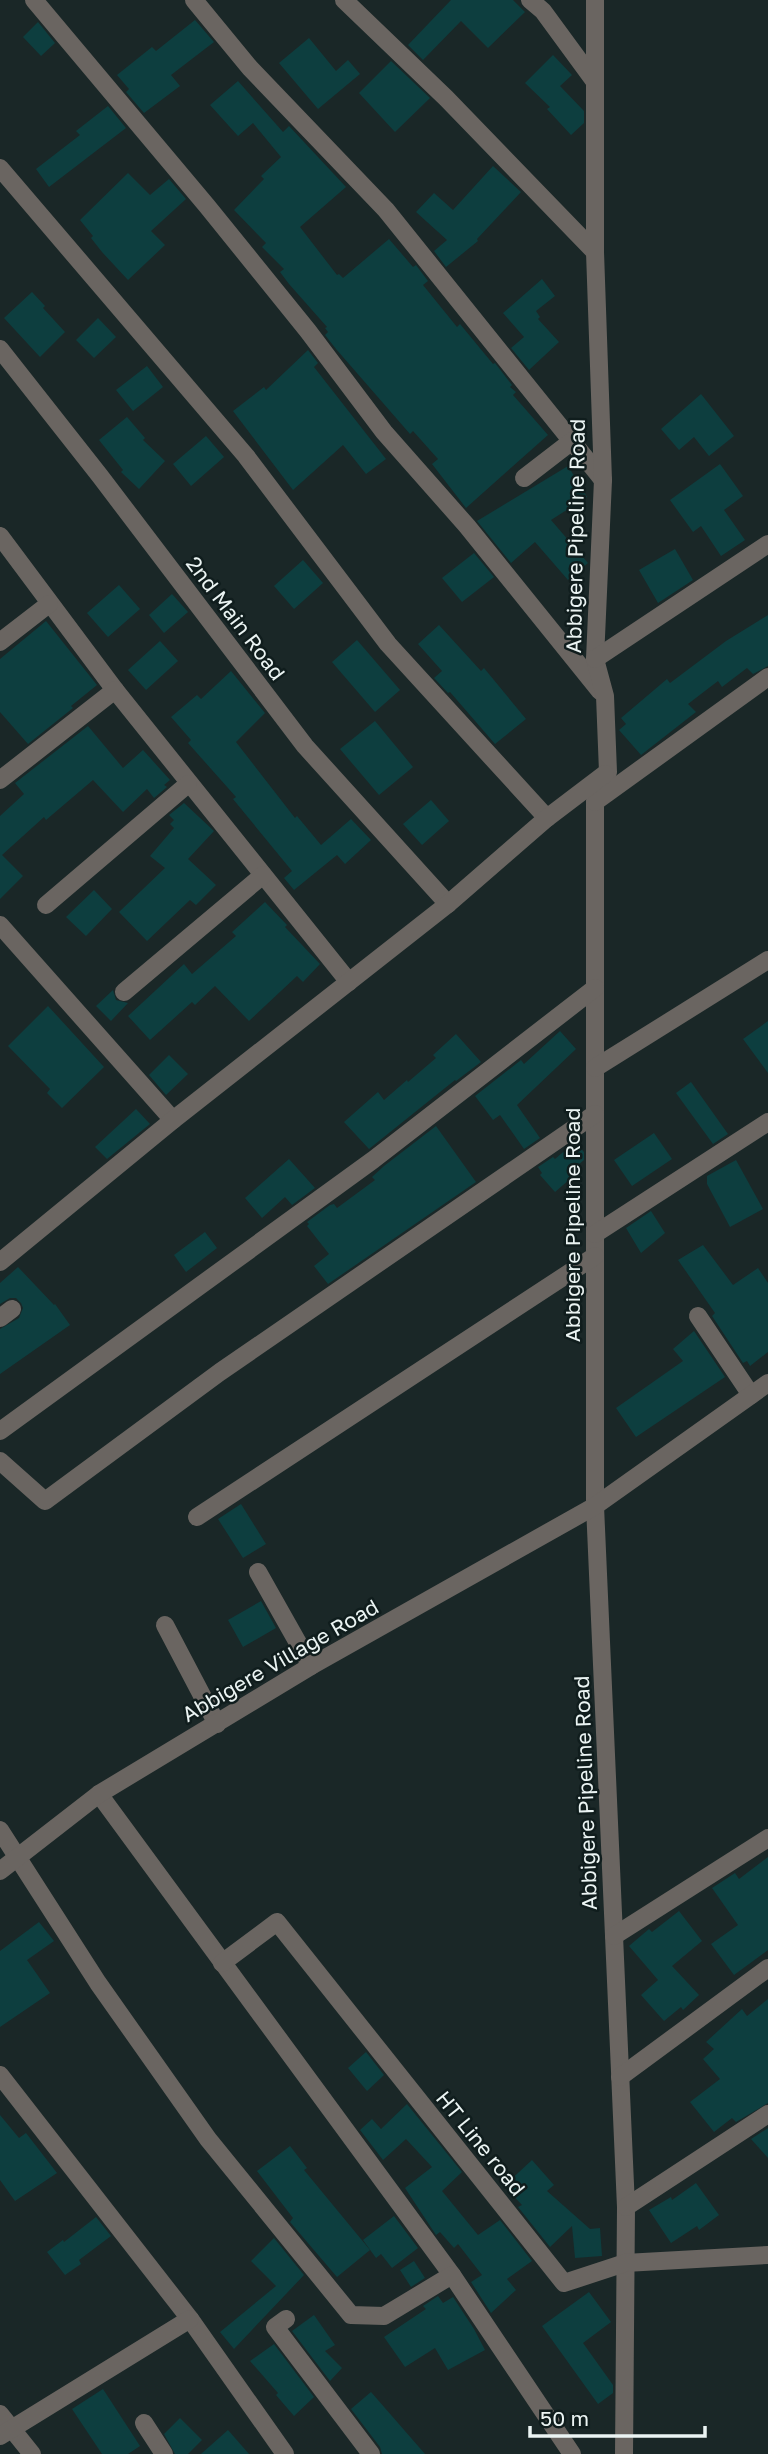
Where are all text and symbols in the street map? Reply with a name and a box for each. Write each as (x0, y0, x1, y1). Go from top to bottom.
street label: Abbigere Pipeline Road (560, 418, 590, 654)
street label: 2nd Main Road (181, 551, 291, 685)
street label: Abbigere Pipeline Road (559, 1108, 585, 1342)
street label: Abbigere Village Road (177, 1593, 383, 1727)
street label: Abbigere Pipeline Road (568, 1675, 602, 1911)
street label: HT Line road (431, 2085, 531, 2201)
scale bar (530, 2394, 705, 2438)
text: 50 m (540, 2405, 589, 2431)

